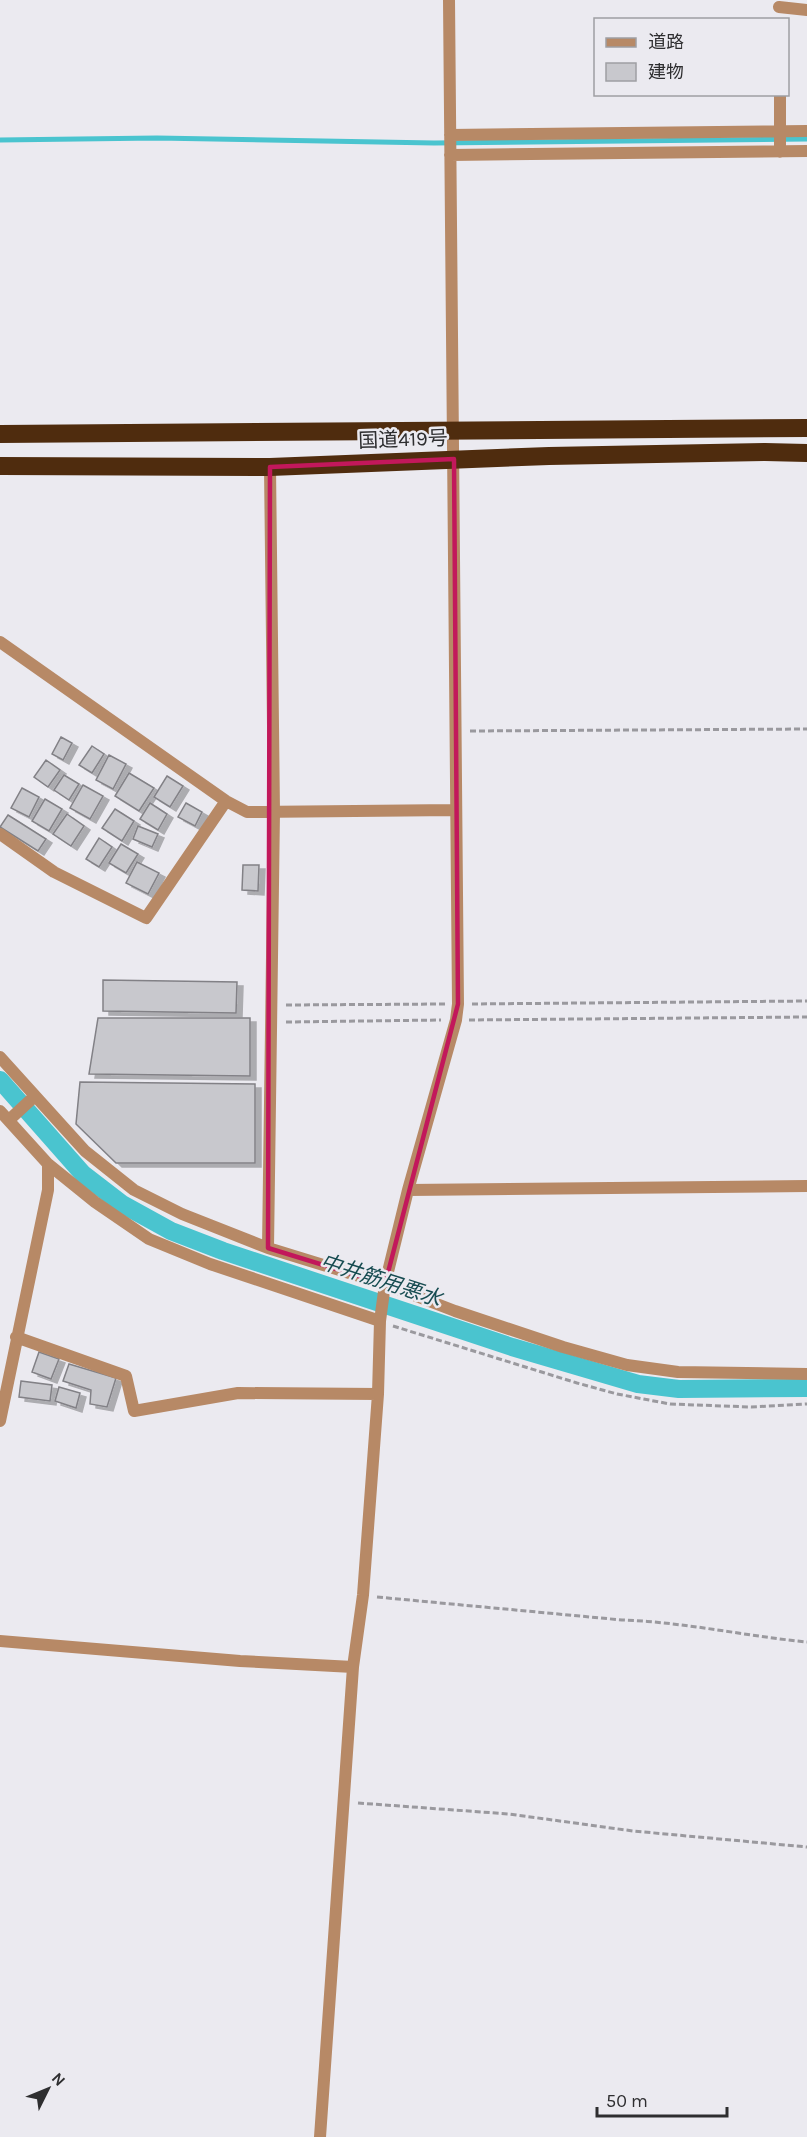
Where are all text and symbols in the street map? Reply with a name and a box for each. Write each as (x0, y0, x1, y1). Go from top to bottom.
legend (594, 18, 789, 96)
text: 道路 (648, 31, 684, 53)
text: 建物 (648, 61, 684, 83)
street label: 国道419号 (358, 426, 448, 453)
water label: 中井筋用悪水 (317, 1249, 447, 1311)
north arrow (18, 2059, 78, 2119)
text: N (48, 2068, 69, 2090)
scale bar (597, 2080, 728, 2118)
text: 50 m (606, 2090, 648, 2112)

